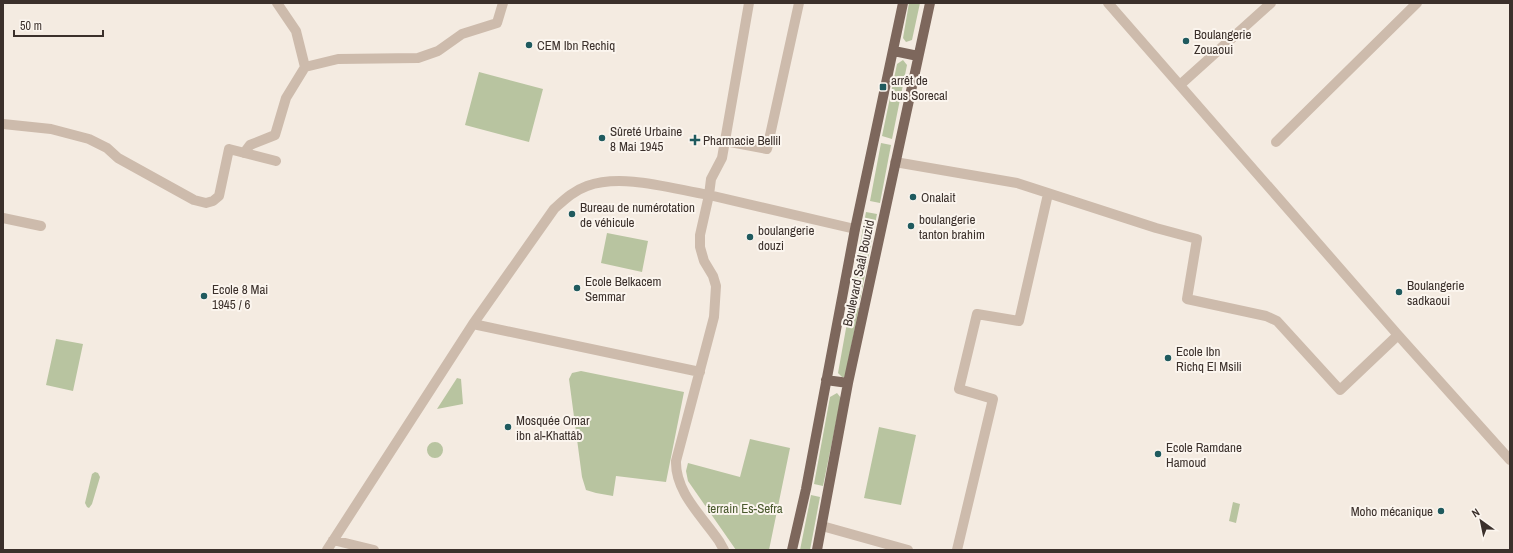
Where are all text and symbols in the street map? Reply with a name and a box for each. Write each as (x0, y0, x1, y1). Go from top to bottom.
scale bar (14, 12, 103, 38)
text: 50 m (20, 18, 42, 34)
place label: Boulangerie Zouaoui (1194, 26, 1252, 58)
marker: Boulangerie Zouaoui (1181, 36, 1191, 46)
place label: CEM Ibn Rechiq (537, 37, 615, 54)
marker: CEM Ibn Rechiq (524, 40, 534, 50)
place label: arrêt de bus Sorecal (891, 72, 947, 104)
marker: arrêt de bus Sorecal (878, 82, 888, 92)
place label: Sûreté Urbaine 8 Mai 1945 (610, 123, 682, 155)
place label: Pharmacie Bellil (703, 132, 781, 149)
marker: Sûreté Urbaine 8 Mai 1945 (597, 133, 607, 143)
marker: Pharmacie Bellil (690, 135, 700, 145)
place label: Onalait (921, 189, 955, 206)
marker: Onalait (908, 192, 918, 202)
place label: Bureau de numérotation de véhicule (580, 199, 695, 231)
marker: Bureau de numérotation de véhicule (567, 209, 577, 219)
place label: boulangerie tanton brahim (919, 211, 985, 243)
street label: Boulevard Saâl Bouzid (839, 218, 878, 328)
marker: boulangerie tanton brahim (906, 221, 916, 231)
place label: boulangerie douzi (758, 222, 814, 254)
marker: boulangerie douzi (745, 232, 755, 242)
place label: Ecole Belkacem Semmar (585, 273, 662, 305)
place label: Boulangerie sadkaoui (1407, 277, 1465, 309)
place label: Ecole 8 Mai 1945 / 6 (212, 281, 268, 313)
marker: Ecole Belkacem Semmar (572, 283, 582, 293)
marker: Boulangerie sadkaoui (1394, 287, 1404, 297)
marker: Ecole 8 Mai 1945 / 6 (199, 291, 209, 301)
place label: Ecole Ibn Richq El Msili (1176, 343, 1242, 375)
marker: Ecole Ibn Richq El Msili (1163, 353, 1173, 363)
place label: Mosquée Omar ibn al-Khattâb (516, 412, 590, 444)
marker: Mosquée Omar ibn al-Khattâb (503, 422, 513, 432)
place label: Ecole Ramdane Hamoud (1166, 439, 1242, 471)
marker: Ecole Ramdane Hamoud (1153, 449, 1163, 459)
park label: terrain Es-Sefra (707, 500, 783, 517)
north arrow (1461, 501, 1501, 541)
place label: Moho mécanique (1351, 503, 1433, 520)
text: N (1469, 505, 1482, 520)
marker: Moho mécanique (1436, 506, 1446, 516)

